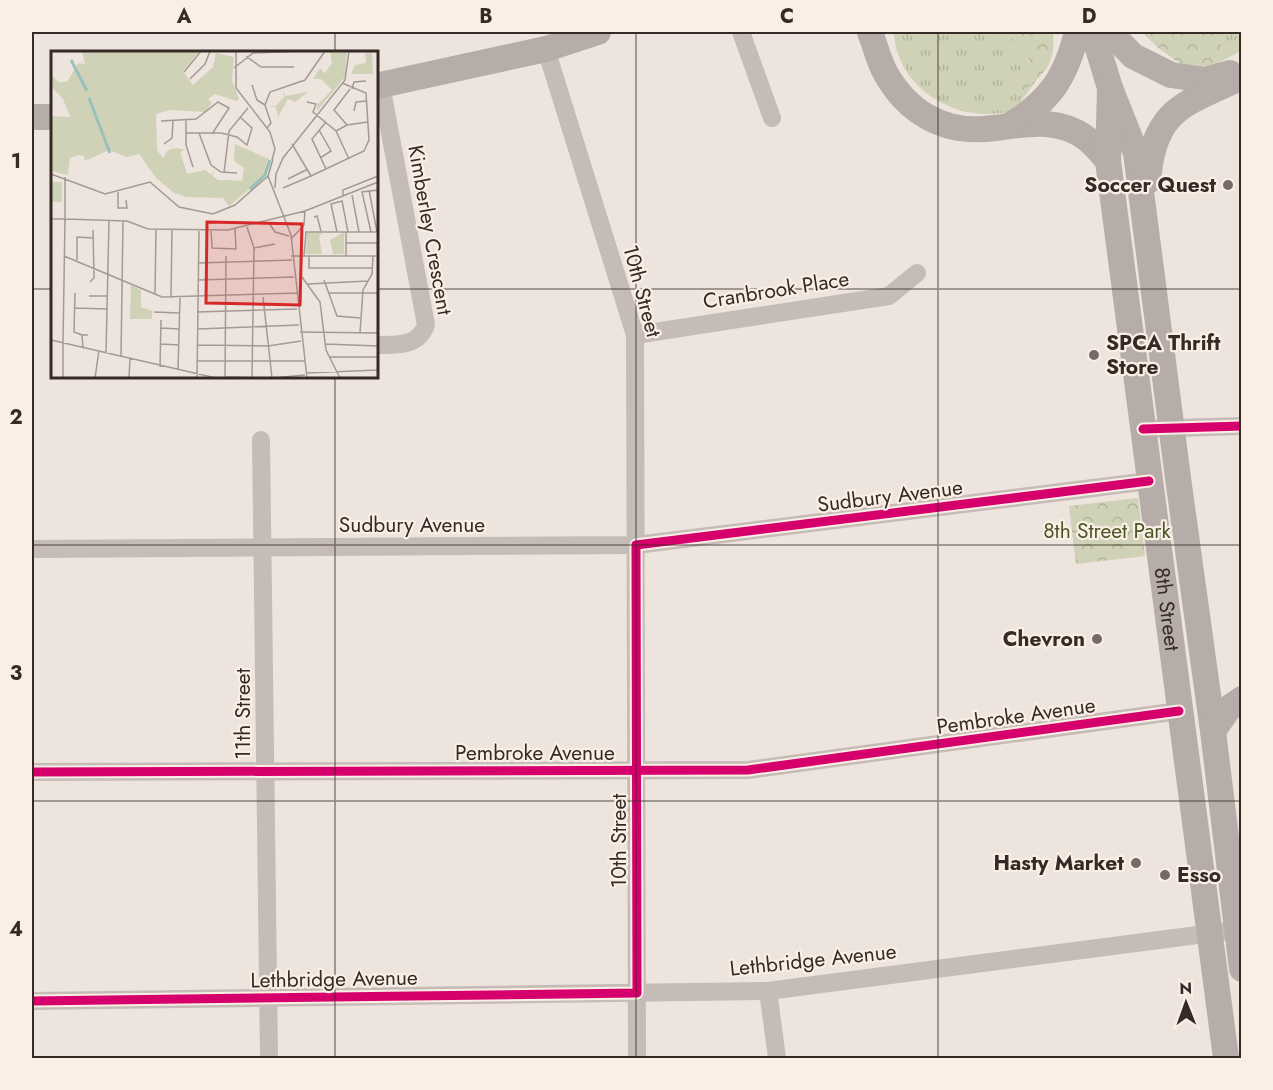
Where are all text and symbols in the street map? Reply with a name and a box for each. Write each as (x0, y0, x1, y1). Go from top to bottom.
text: A (176, 2, 192, 31)
text: B (479, 2, 493, 31)
text: C (780, 2, 794, 31)
text: D (1082, 2, 1096, 31)
inset map (51, 51, 378, 378)
street label: Kimberley Crescent (400, 143, 460, 317)
text: 1 (11, 147, 21, 176)
place label: Soccer Quest (1084, 170, 1216, 200)
marker: Soccer Quest (1221, 178, 1235, 192)
street label: 10th Street (615, 241, 669, 341)
street label: Cranbrook Place (701, 264, 851, 316)
place label: SPCA Thrift Store (1106, 328, 1221, 382)
marker: SPCA Thrift Store (1087, 348, 1101, 362)
text: 2 (9, 403, 23, 432)
street label: Sudbury Avenue (816, 472, 965, 520)
street label: Sudbury Avenue (339, 510, 485, 540)
park label: 8th Street Park (1043, 516, 1172, 546)
street label: 8th Street (1147, 566, 1187, 653)
place label: Chevron (1003, 624, 1085, 654)
marker: Chevron (1090, 632, 1104, 646)
text: 3 (10, 659, 22, 688)
street label: 11th Street (228, 668, 258, 760)
street label: Pembroke Avenue (935, 690, 1097, 742)
street label: Pembroke Avenue (455, 738, 615, 768)
street label: 10th Street (604, 794, 634, 888)
place label: Hasty Market (994, 848, 1124, 878)
marker: Hasty Market (1129, 856, 1143, 870)
place label: Esso (1177, 860, 1221, 890)
marker: Esso (1158, 868, 1172, 882)
text: 4 (9, 915, 23, 944)
street label: Lethbridge Avenue (728, 936, 898, 984)
street label: Lethbridge Avenue (250, 963, 418, 995)
north arrow (1156, 973, 1216, 1033)
text: N (1179, 977, 1192, 1000)

